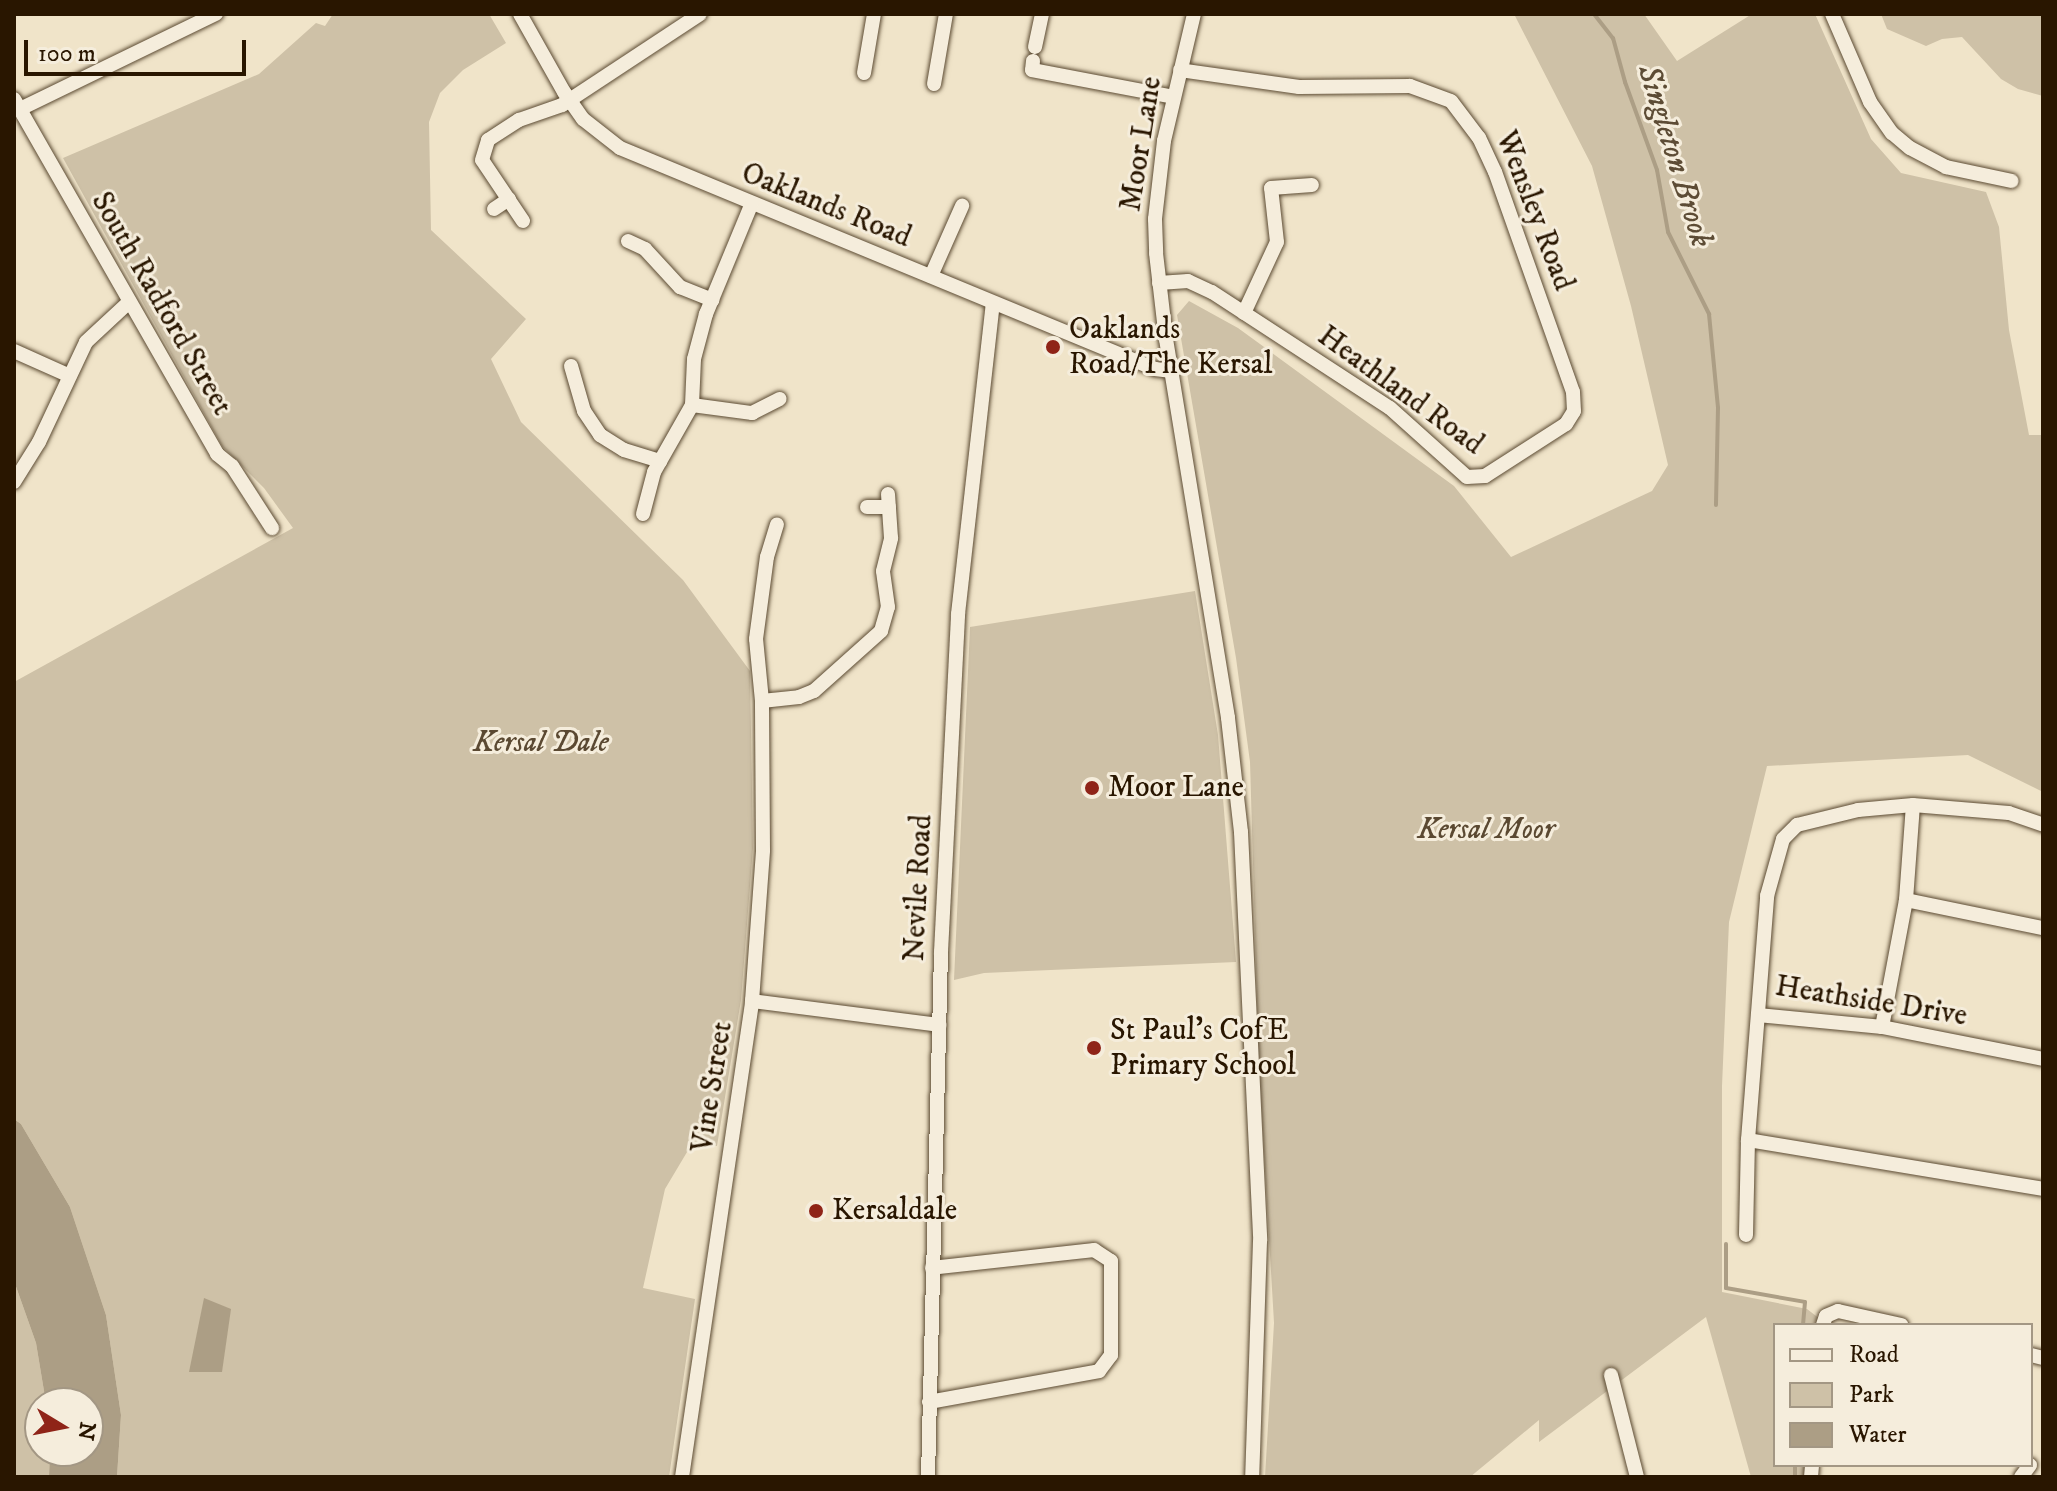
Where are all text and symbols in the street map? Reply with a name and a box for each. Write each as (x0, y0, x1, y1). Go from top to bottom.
scale bar (28, 24, 250, 74)
text: 100 m (38, 39, 96, 69)
water label: Singleton Brook (1628, 60, 1720, 252)
street label: Moor Lane (1114, 74, 1170, 214)
street label: Wensley Road (1487, 126, 1581, 296)
street label: Oaklands Road (736, 156, 916, 256)
street label: South Radford Street (83, 186, 239, 422)
place label: Oaklands Road/The Kersal (1069, 312, 1273, 382)
street label: Heathland Road (1310, 319, 1490, 463)
marker: Oaklands Road/The Kersal (1044, 338, 1062, 356)
park label: Kersal Dale (473, 725, 609, 761)
place label: Moor Lane (1108, 770, 1244, 806)
marker: Moor Lane (1083, 779, 1101, 797)
park label: Kersal Moor (1417, 812, 1555, 848)
street label: Nevile Road (897, 814, 941, 962)
street label: Heathside Drive (1773, 969, 1969, 1035)
place label: St Paul's CofE Primary School (1110, 1013, 1296, 1084)
street label: Vine Street (685, 1019, 741, 1155)
marker: St Paul's CofE Primary School (1085, 1039, 1103, 1057)
place label: Kersaldale (832, 1193, 957, 1229)
marker: Kersaldale (807, 1202, 825, 1220)
legend (1773, 1323, 2033, 1467)
text: Road (1849, 1340, 1899, 1370)
text: Park (1849, 1380, 1894, 1410)
north arrow (24, 1387, 104, 1467)
text: N (71, 1420, 101, 1442)
text: Water (1849, 1420, 1906, 1450)

